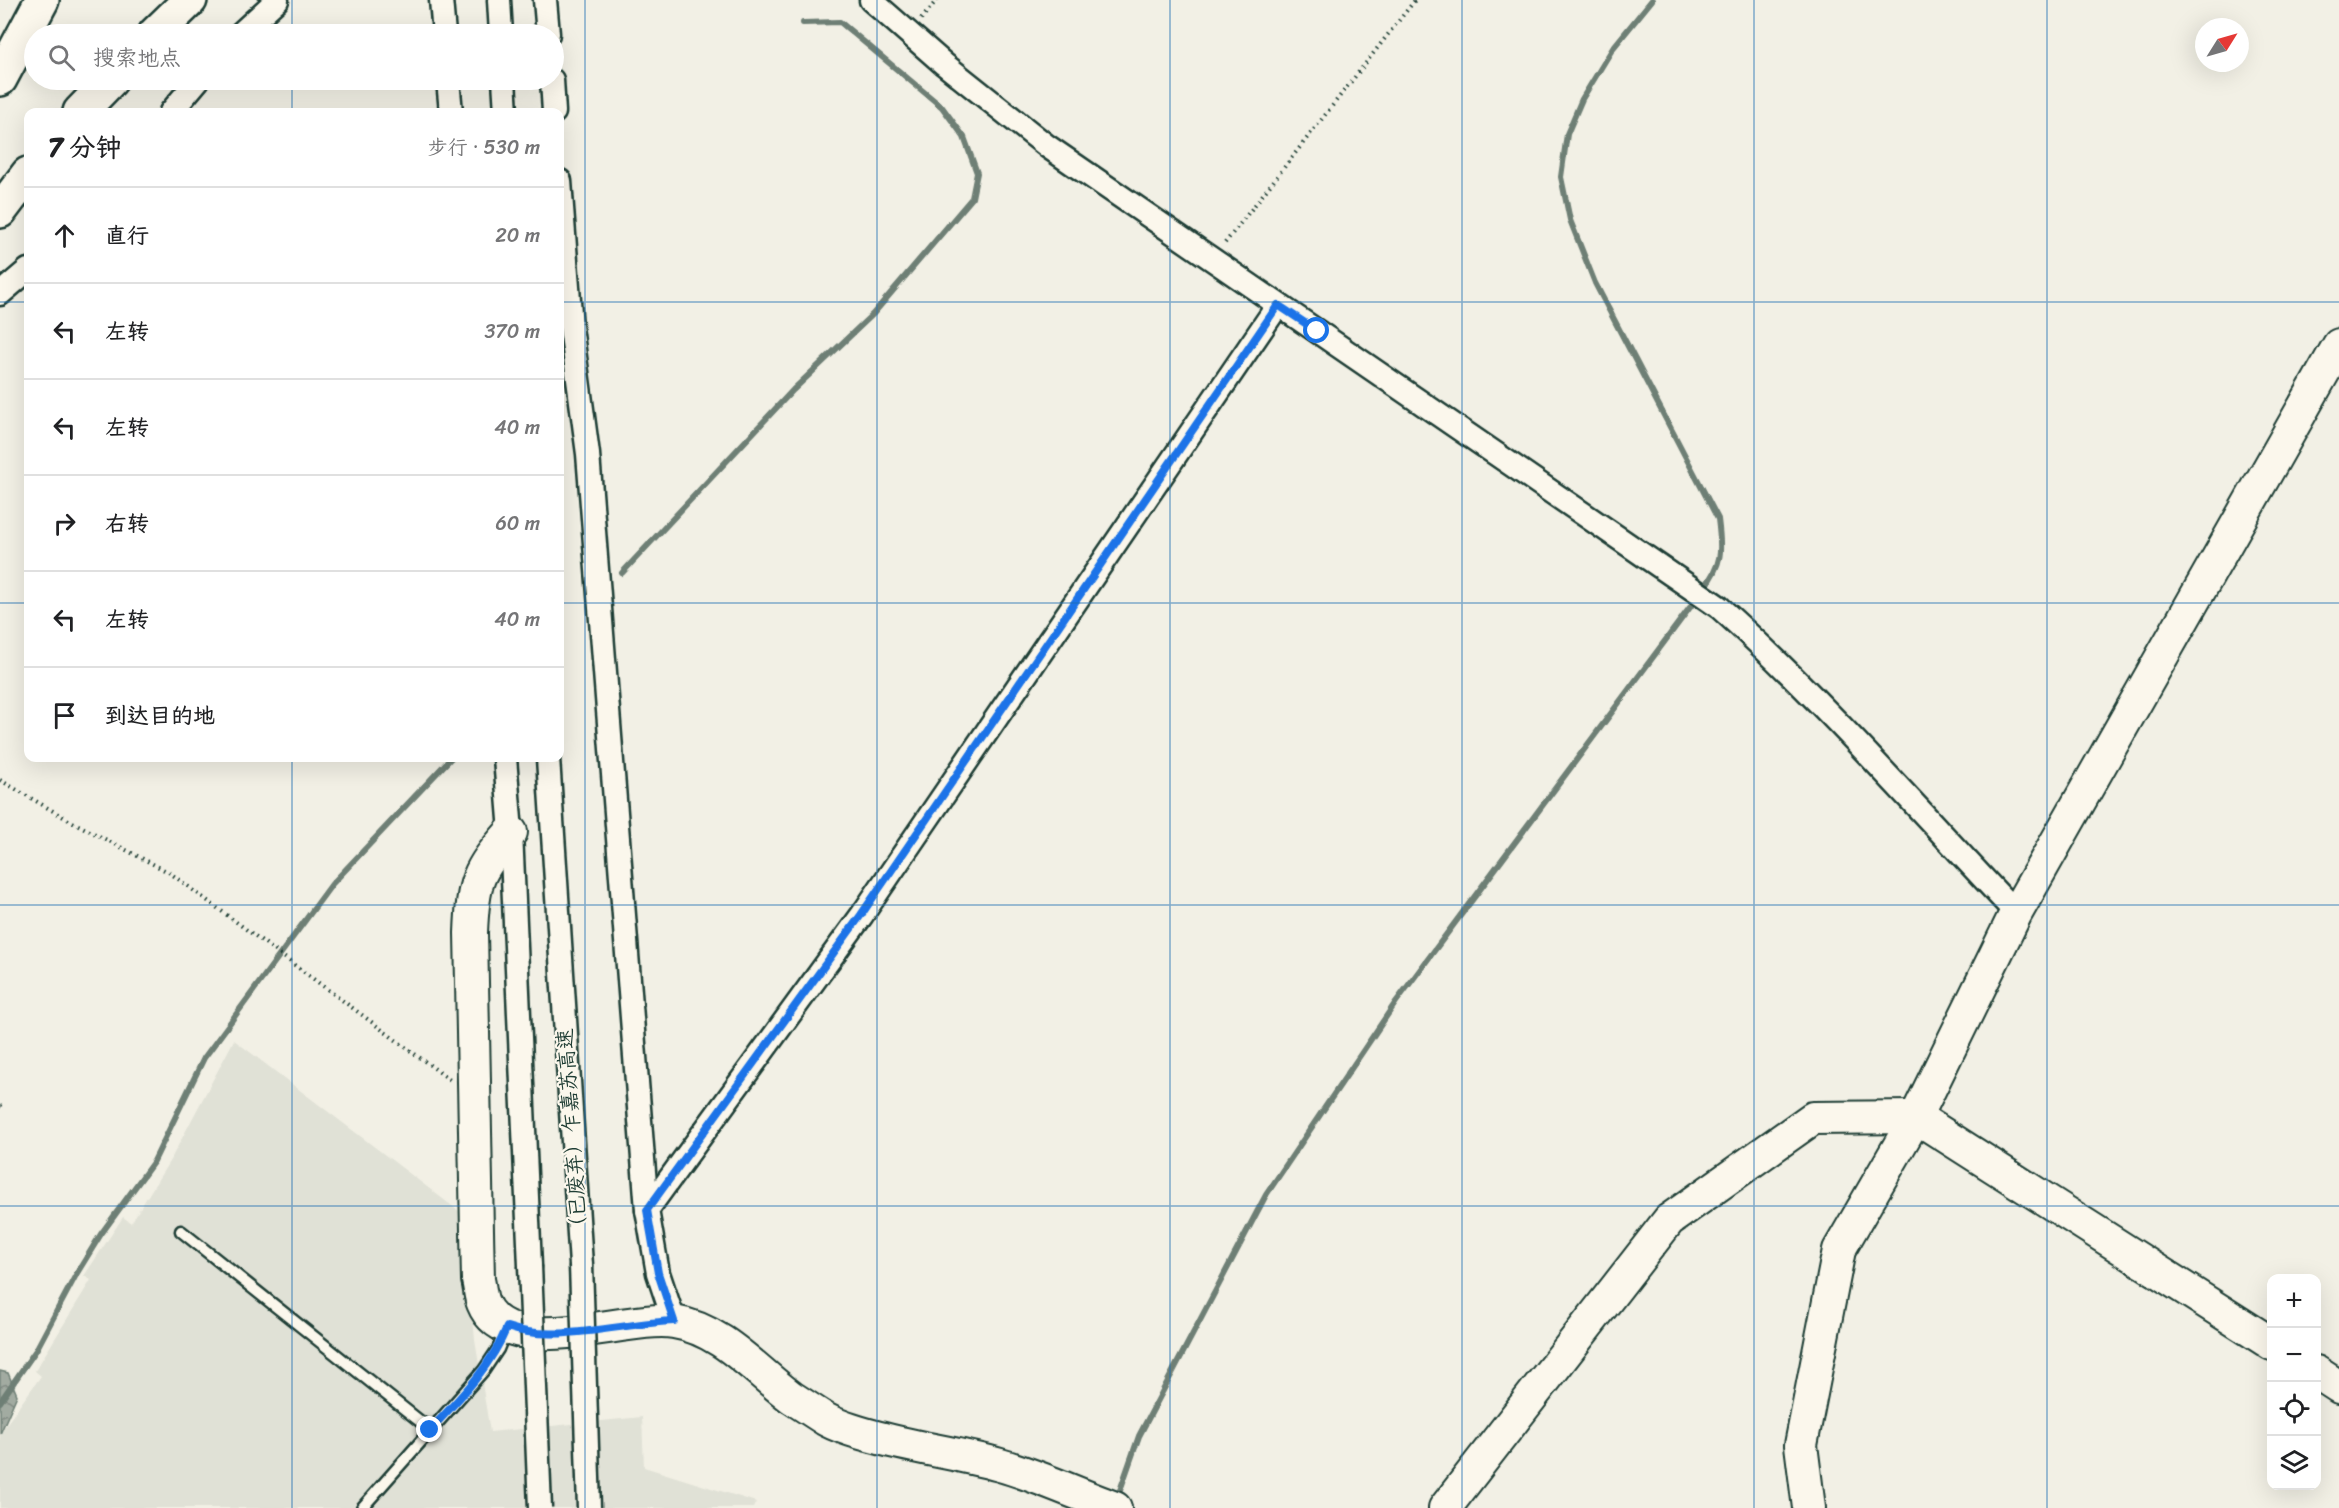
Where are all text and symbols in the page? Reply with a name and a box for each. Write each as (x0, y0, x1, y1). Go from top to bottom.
north arrow (2195, 18, 2249, 72)
search box (24, 24, 564, 90)
text: 搜索地点 (93, 38, 181, 77)
icon: search (45, 41, 78, 74)
text: 7 分钟 (48, 124, 122, 170)
text: 步行 · 530 m (428, 130, 540, 165)
text: 直行 (105, 216, 149, 255)
text: 20 m (495, 218, 540, 253)
icon: ahead (48, 219, 81, 252)
text: 左转 (105, 312, 149, 351)
text: 370 m (484, 314, 540, 349)
icon: left (48, 315, 81, 348)
route start (1303, 317, 1329, 343)
text: 左转 (105, 408, 149, 447)
text: 40 m (494, 410, 540, 445)
icon: left (48, 411, 81, 444)
text: 右转 (105, 504, 149, 543)
text: 60 m (495, 506, 540, 541)
icon: right (48, 507, 81, 540)
text: 左转 (105, 600, 149, 639)
text: 40 m (494, 602, 540, 637)
icon: left (48, 603, 81, 636)
text: 到达目的地 (105, 696, 215, 735)
icon: arrive (48, 699, 81, 732)
street label: （已废弃）乍嘉苏高速 (546, 1027, 598, 1239)
map controls (2267, 1274, 2321, 1490)
button: + (2267, 1274, 2321, 1328)
button: − (2267, 1328, 2321, 1382)
button: locate (2267, 1382, 2321, 1436)
route end (416, 1416, 442, 1442)
button: layers (2267, 1436, 2321, 1490)

